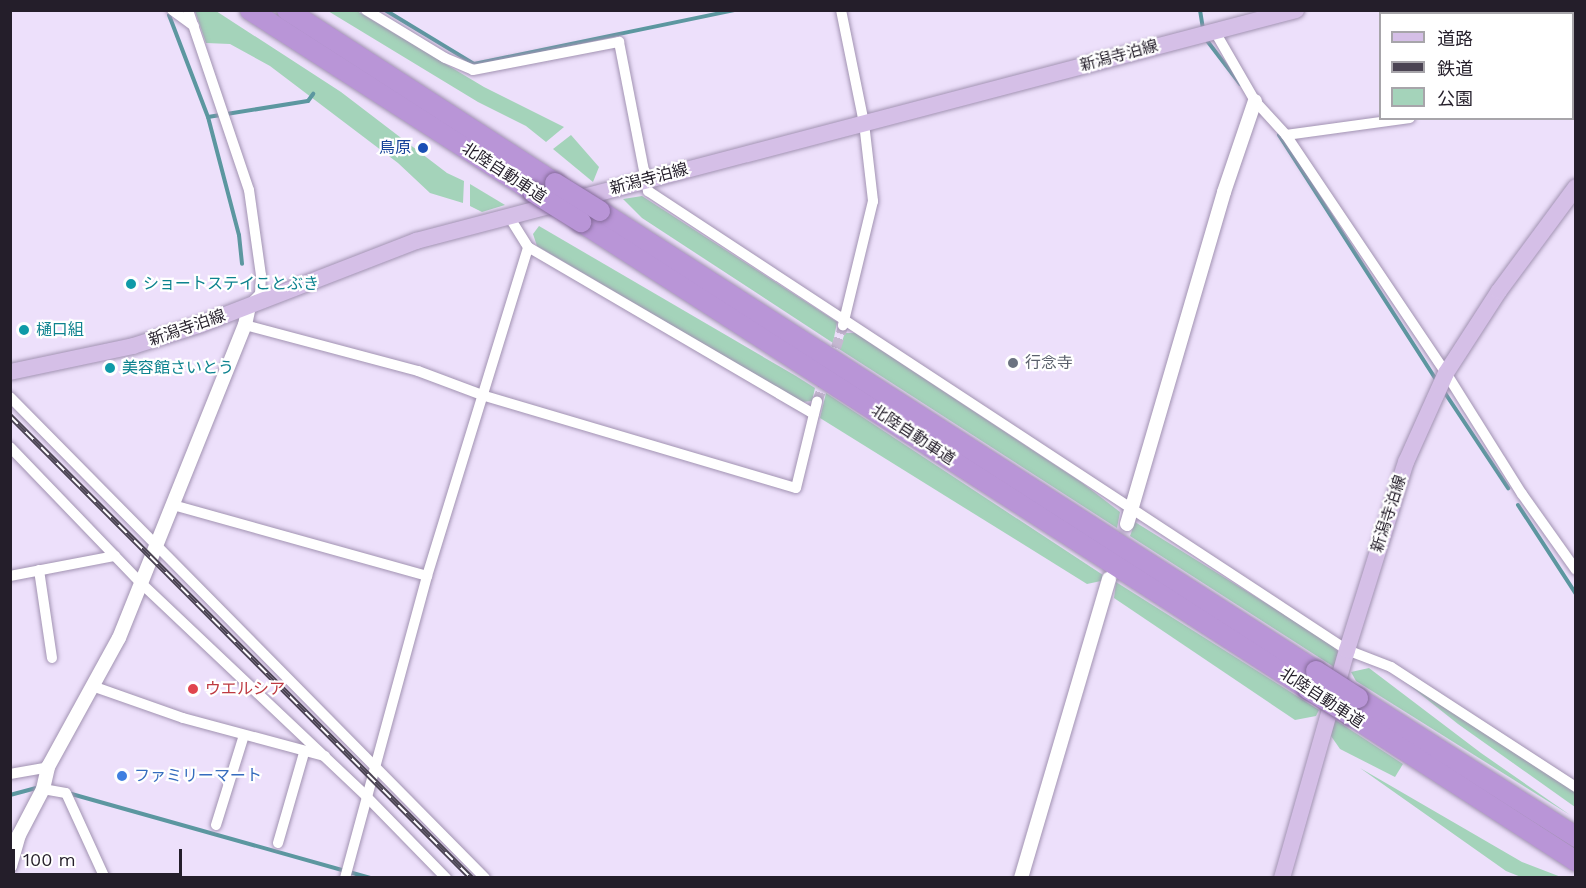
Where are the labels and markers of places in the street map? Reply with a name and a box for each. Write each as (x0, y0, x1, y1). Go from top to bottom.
place label: 鳥原 (379, 138, 411, 158)
marker: 鳥原 (416, 141, 430, 155)
place label: ショートステイことぶき (143, 274, 319, 294)
marker: ショートステイことぶき (124, 277, 138, 291)
place label: 樋口組 (36, 320, 84, 340)
marker: 樋口組 (17, 323, 31, 337)
place label: 行念寺 (1025, 353, 1073, 373)
marker: 行念寺 (1006, 356, 1020, 370)
place label: 美容館さいとう (122, 358, 234, 378)
marker: 美容館さいとう (103, 361, 117, 375)
place label: ウエルシア (205, 679, 285, 699)
marker: ウエルシア (186, 682, 200, 696)
place label: ファミリーマート (134, 766, 262, 786)
marker: ファミリーマート (115, 769, 129, 783)

